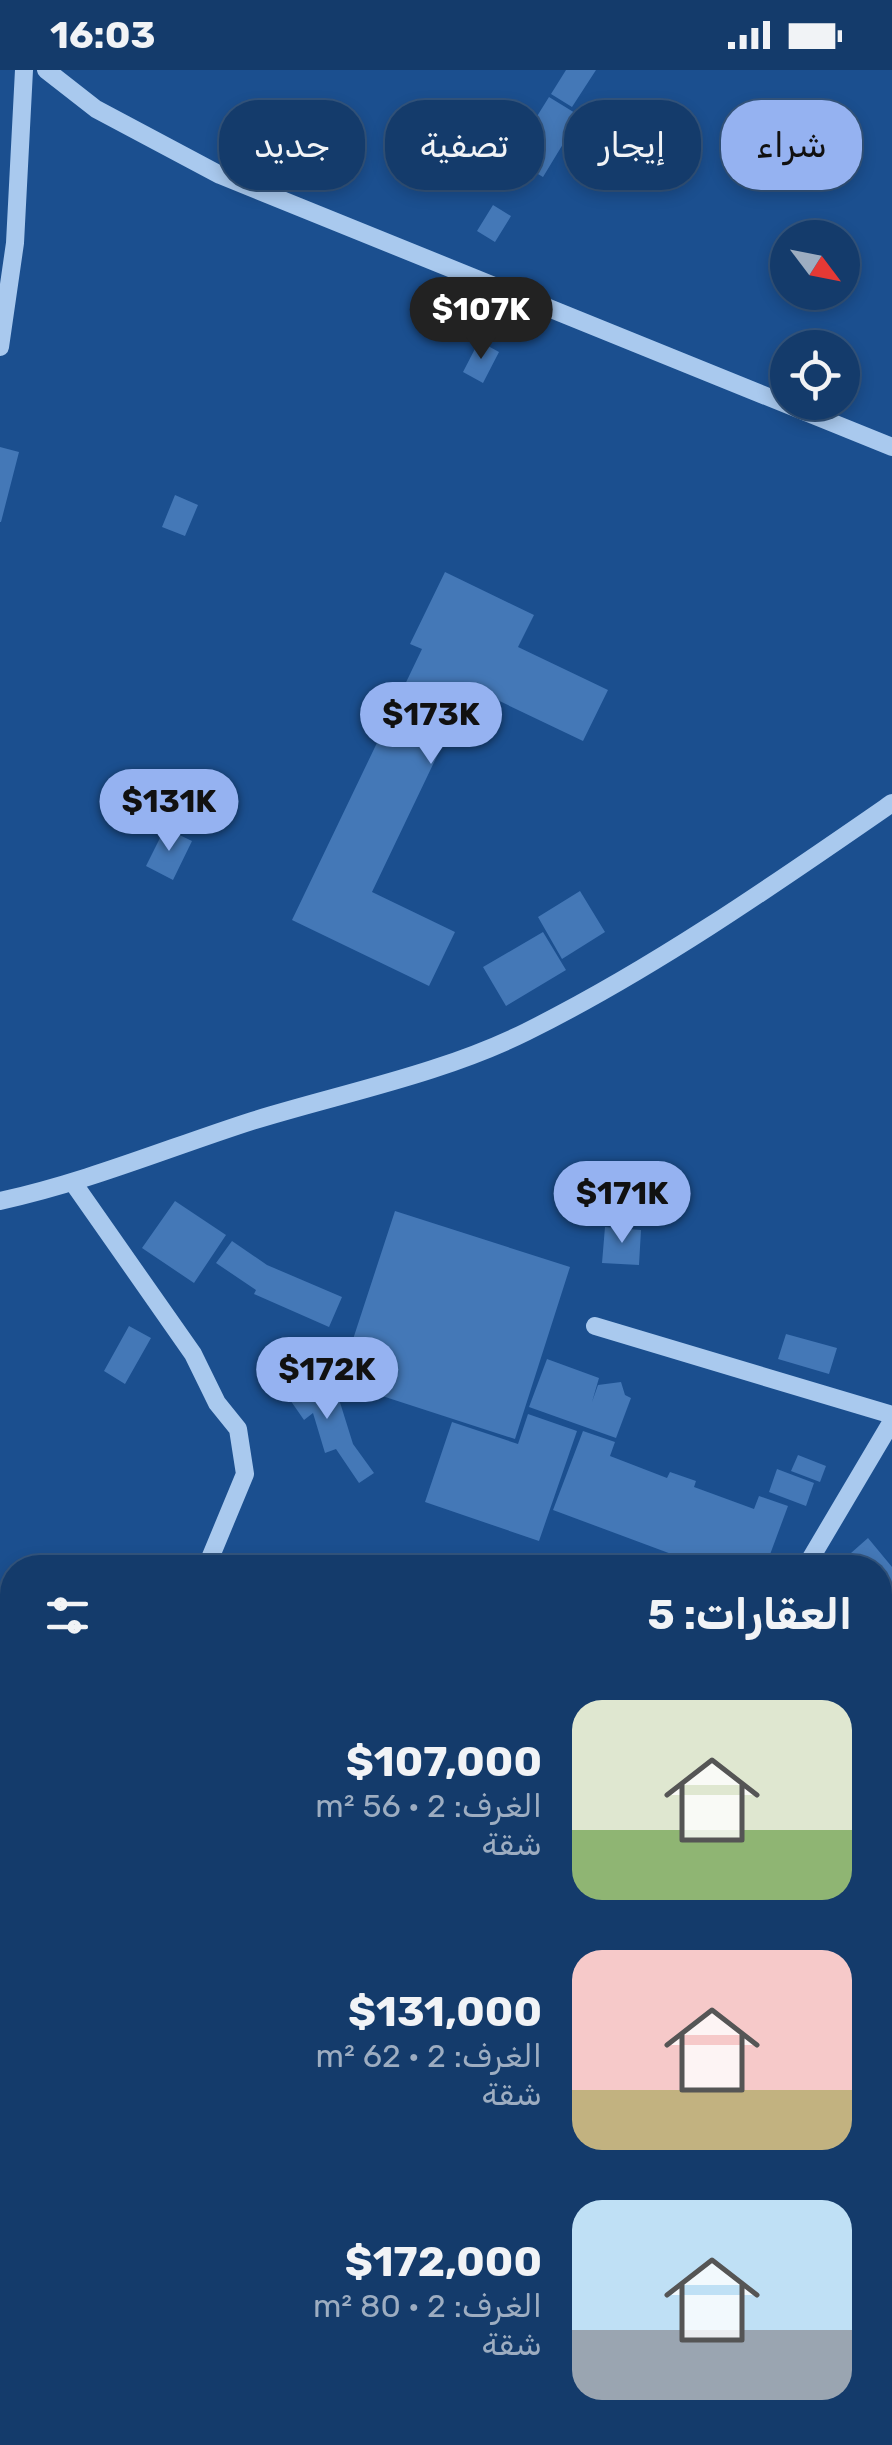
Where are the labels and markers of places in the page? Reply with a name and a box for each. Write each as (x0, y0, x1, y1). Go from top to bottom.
pin: $107K (411, 277, 551, 362)
pin: $173K (361, 682, 501, 767)
pin: $131K (99, 769, 239, 854)
pin: $171K (552, 1161, 692, 1246)
pin: $172K (257, 1337, 397, 1422)

